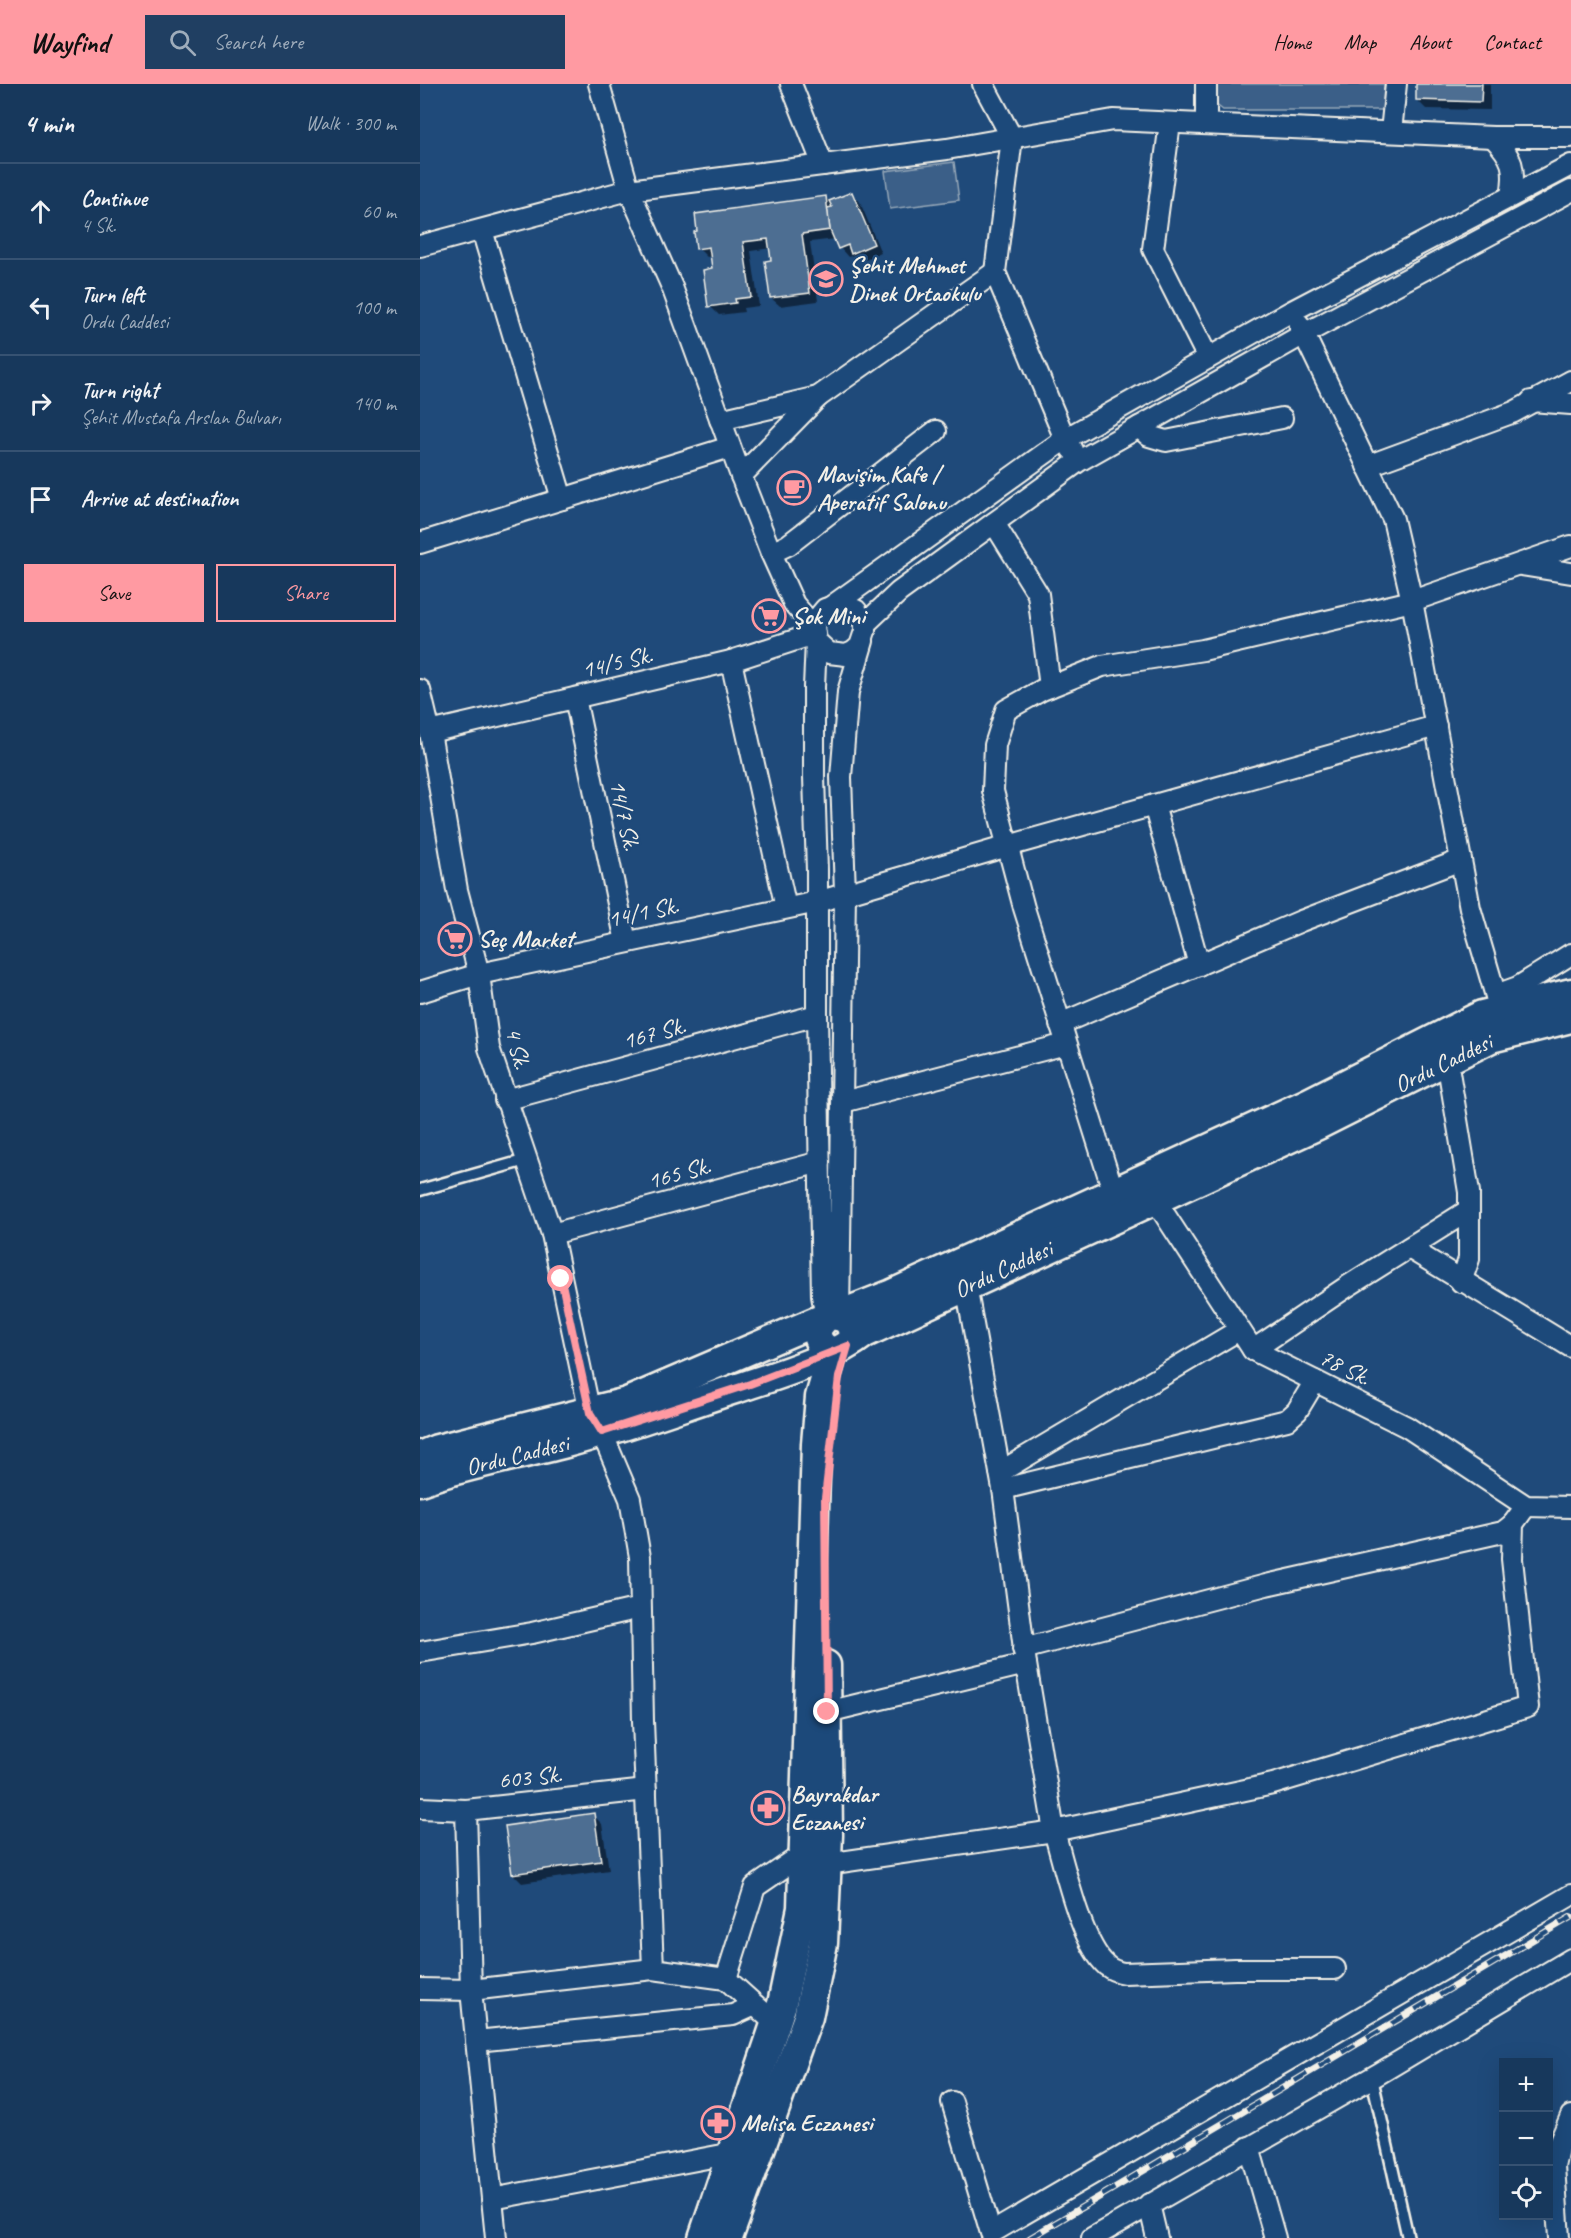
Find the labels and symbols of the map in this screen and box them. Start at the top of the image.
place label: Şehit Mehmet Dinek Ortaokulu [849,250,983,308]
school or university icon: Şehit Mehmet Dinek Ortaokulu [808,261,844,297]
place label: Mavişim Kafe / Aperatif Salonu [817,459,948,517]
cafe icon: Mavişim Kafe / Aperatif Salonu [776,470,812,506]
supermarket icon: Şok Mini [751,598,787,634]
place label: Şok Mini [792,601,868,631]
street label: 14/5 Sk. [579,639,655,685]
street label: 14/7 Sk. [603,777,647,853]
street label: 14/1 Sk. [605,890,681,934]
supermarket icon: Seç Market [437,921,473,957]
place label: Seç Market [478,924,578,954]
street label: 167 Sk. [619,1010,689,1056]
street label: 4 Sk. [498,1024,538,1072]
street label: Ordu Caddesi [1389,1025,1499,1099]
street label: 165 Sk. [644,1150,714,1196]
street label: Ordu Caddesi [949,1232,1059,1305]
route start [547,1265,573,1291]
street label: 78 Sk. [1315,1342,1376,1392]
street label: Ordu Caddesi [462,1427,574,1482]
route end [813,1698,839,1724]
street label: 603 Sk. [497,1759,563,1795]
place label: Bayrakdar Eczanesi [791,1779,880,1837]
pharmacy icon: Bayrakdar Eczanesi [750,1790,786,1826]
pharmacy icon: Melisa Eczanesi [700,2105,736,2141]
place label: Melisa Eczanesi [741,2108,876,2138]

